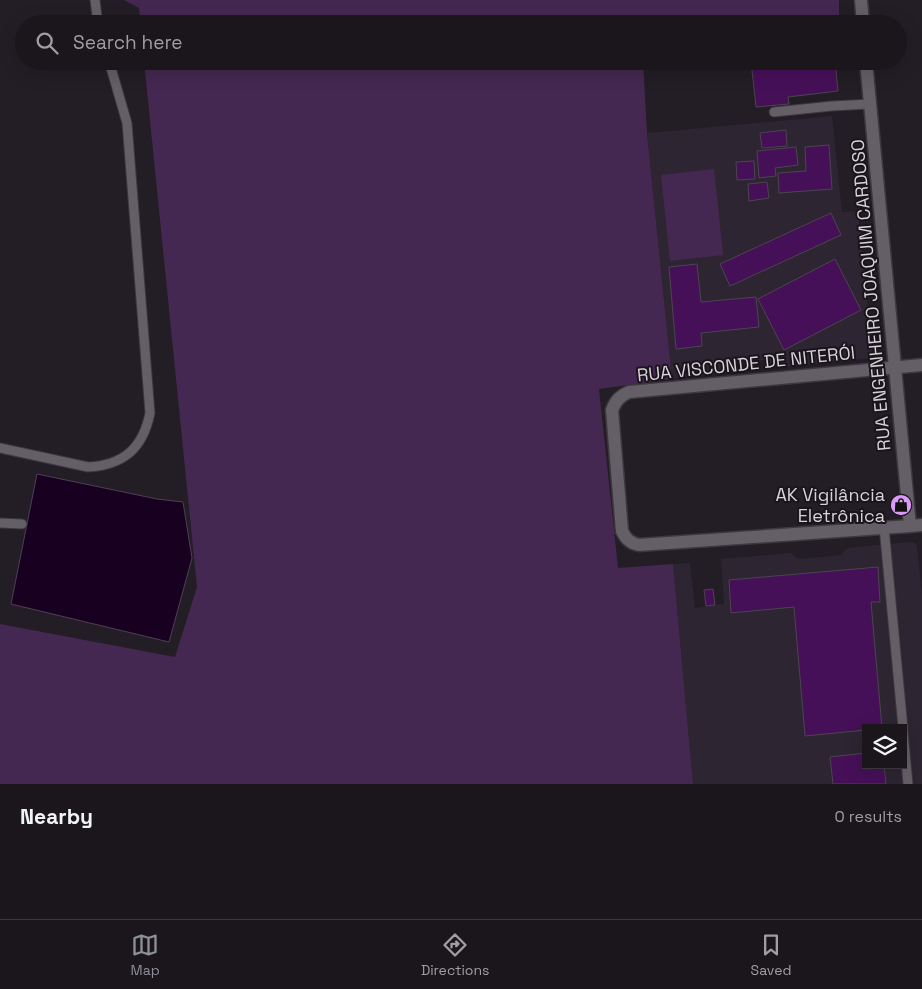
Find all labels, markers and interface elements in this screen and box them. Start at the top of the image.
search box [15,15,907,70]
icon: search [33,29,61,57]
text: Search here [73,30,183,55]
street label: RUA ENGENHEIRO JOAQUIM CARDOSO [845,138,896,452]
street label: RUA VISCONDE DE NITERÓI [636,341,856,386]
place label: AK Vigilância Eletrônica [775,483,885,527]
shop icon: AK Vigilância Eletrônica [889,493,913,517]
map controls [862,724,907,769]
button: layers [862,724,907,769]
text: Nearby [20,803,93,830]
text: 0 results [834,806,902,827]
tab: Map [131,931,160,979]
tab: Directions [421,931,489,979]
tab: Saved [751,931,791,979]

